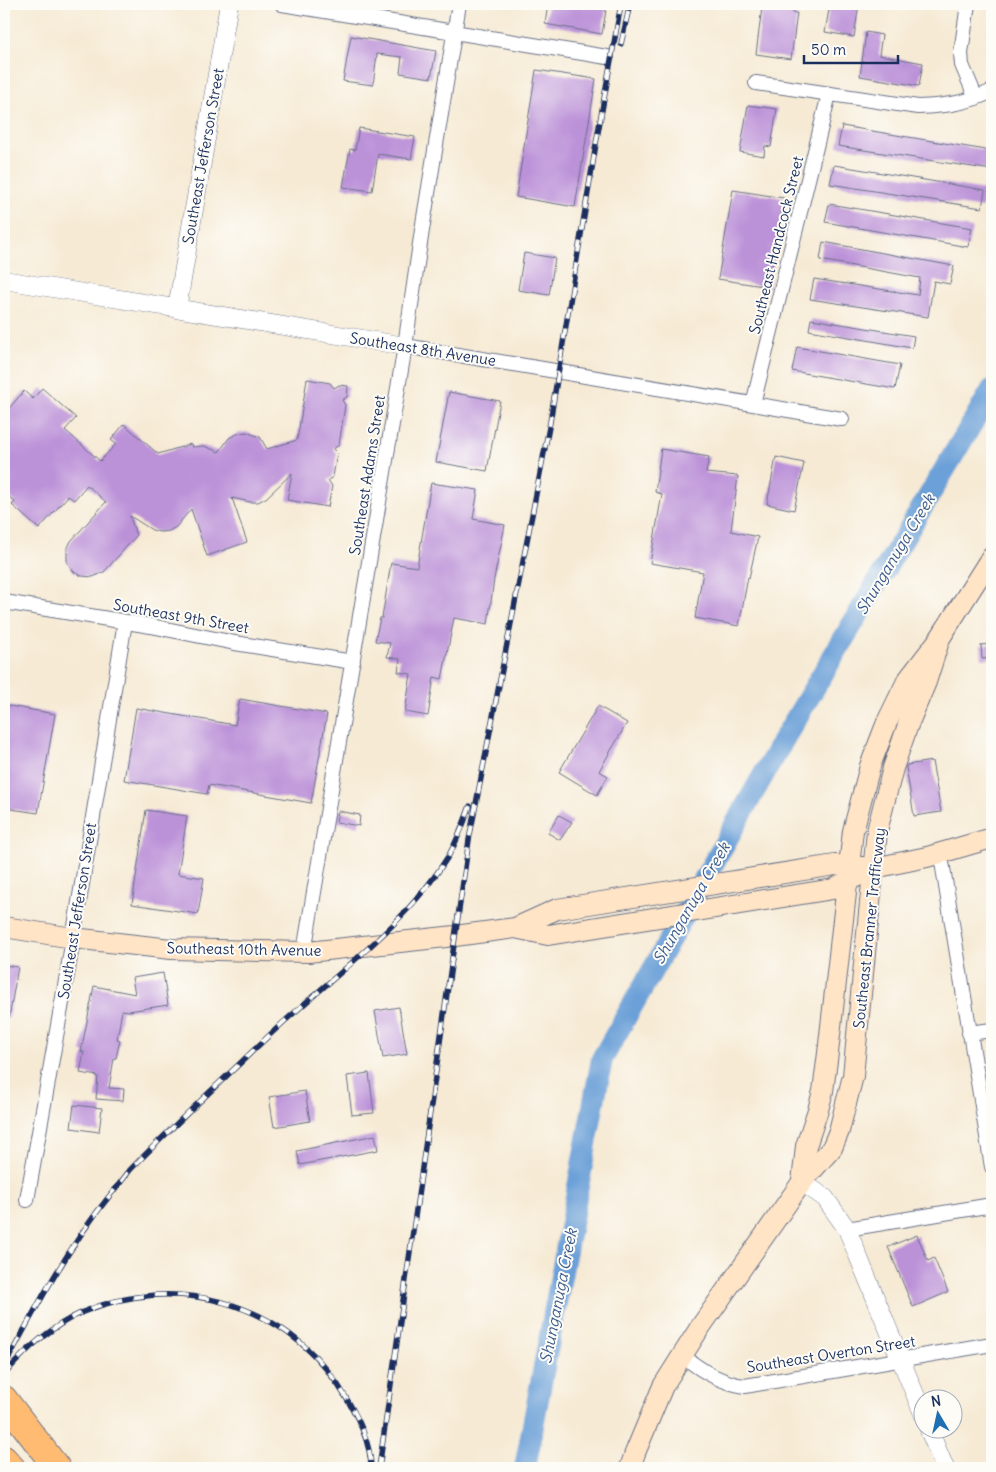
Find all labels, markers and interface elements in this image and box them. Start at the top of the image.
scale bar [804,32,897,64]
text: 50 m [811,40,846,59]
street label: Southeast Jefferson Street [178,67,228,245]
street label: Southeast Handcock Street [745,154,807,336]
street label: Southeast 8th Avenue [349,328,497,370]
street label: Southeast Adams Street [345,394,389,556]
water label: Shunganuga Creek [851,489,940,618]
street label: Southeast 9th Street [112,595,250,637]
street label: Southeast Jefferson Street [54,821,100,1001]
street label: Southeast Branner Trafficway [849,827,889,1029]
water label: Shunganuga Creek [648,837,735,967]
street label: Southeast 10th Avenue [166,938,322,960]
water label: Shunganuga Creek [535,1225,581,1365]
street label: Southeast Overton Street [745,1331,917,1377]
north arrow [914,1390,964,1440]
text: N [930,1392,942,1411]

